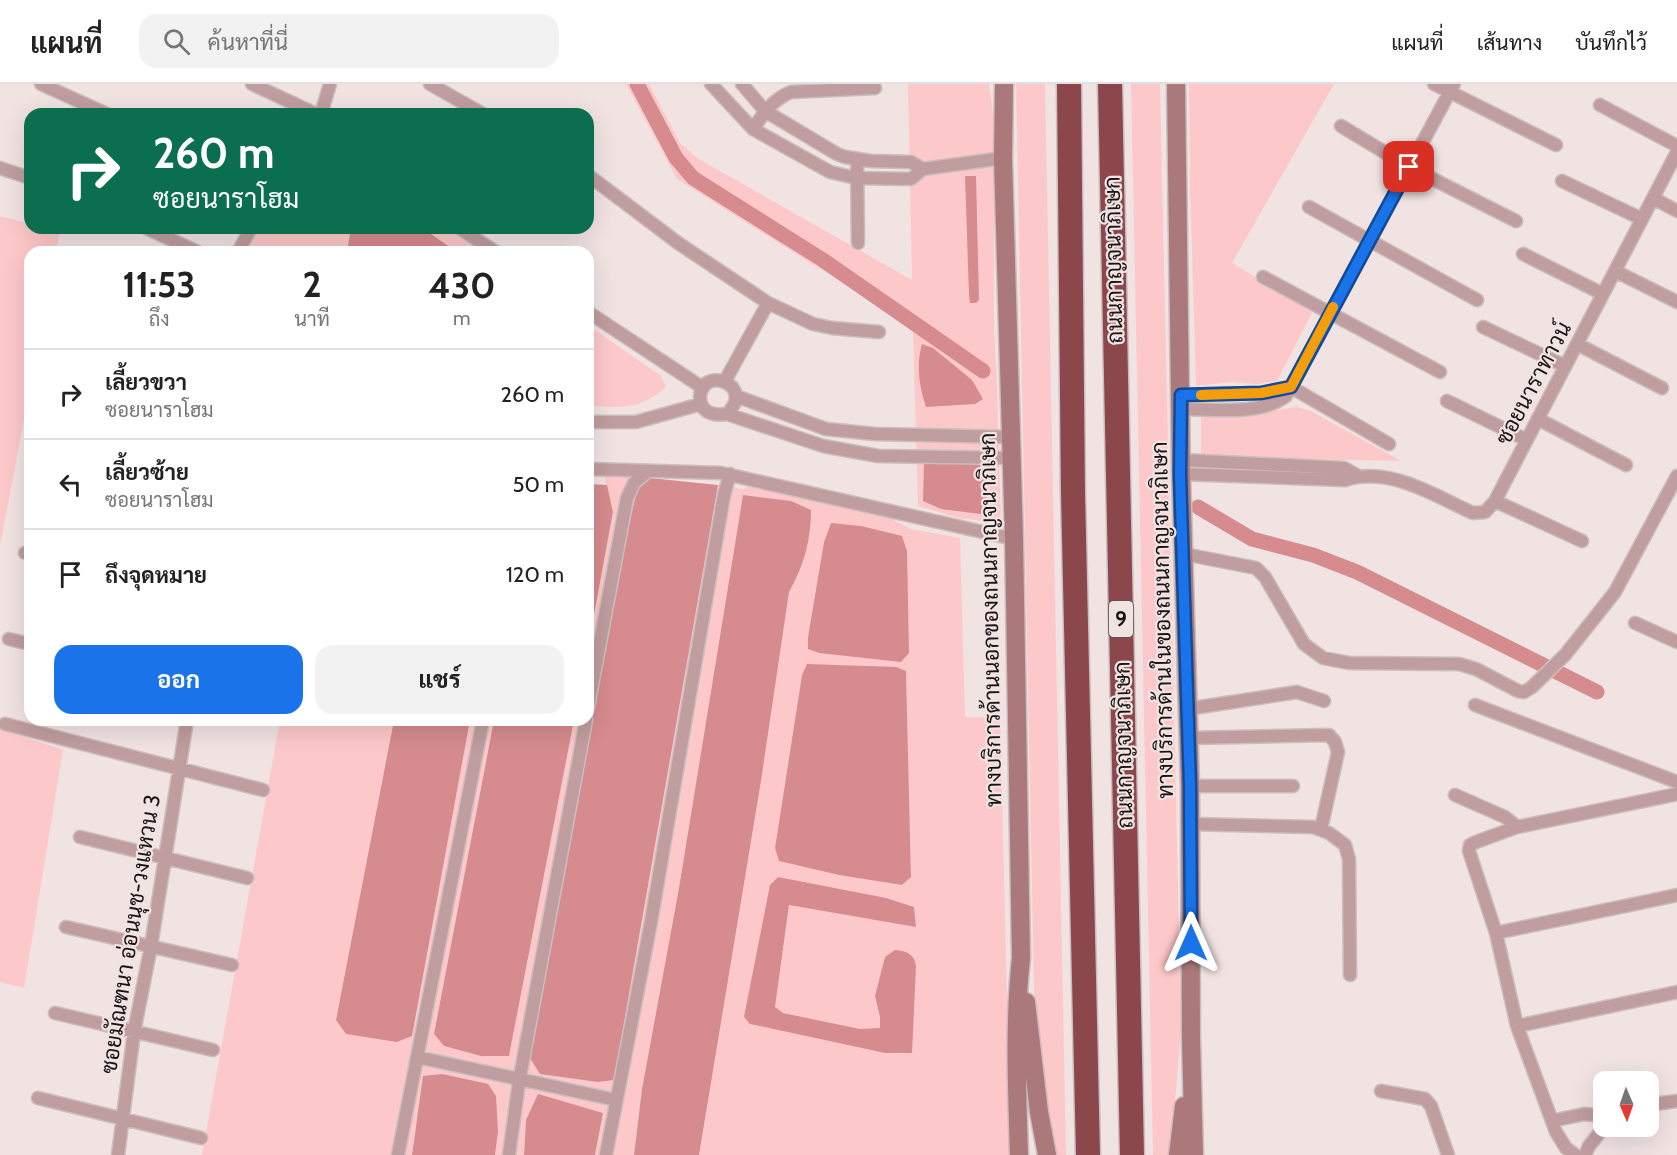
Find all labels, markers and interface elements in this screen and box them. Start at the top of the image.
search box [139,14,559,68]
icon: search [160,25,193,58]
text: แผนที่ [30,26,103,60]
text: ค้นหาที่นี่ [208,29,288,56]
text: แผนที่ [1391,30,1444,55]
text: เส้นทาง [1477,30,1542,55]
text: บันทึกไว้ [1575,30,1647,55]
text: 260 m [153,127,274,179]
icon: right [54,132,132,210]
pin [1383,141,1434,192]
icon: arrive [1392,150,1425,183]
street label: ถนนกาญจนาภิเษก [1099,176,1128,344]
text: ซอยนาราโฮม [153,182,299,215]
text: 11:53 [122,262,196,306]
text: 2 [303,262,322,306]
text: 430 [428,263,495,307]
text: m [453,306,471,330]
text: ถึง [149,307,169,331]
text: นาที [294,307,330,331]
street label: ซอยนาราทาวน์ [1489,317,1577,449]
text: เลี้ยวขวา [105,369,187,396]
icon: right [54,378,87,411]
text: 260 m [500,381,564,408]
text: ซอยนาราโฮม [105,398,213,422]
street label: ทางบริการด้านนอกของถนนกาญจนาภิเษก [973,433,1007,807]
street label: ทางบริการด้านในของถนนกาญจนาภิเษก [1145,441,1179,799]
text: เลี้ยวซ้าย [105,459,189,486]
icon: left [54,468,87,501]
text: 50 m [512,471,564,498]
text: ซอยนาราโฮม [105,488,213,512]
icon: arrive [54,558,87,591]
text: 120 m [506,561,564,588]
text: ถึงจุดหมาย [105,562,207,589]
road number: 9 [1109,601,1133,637]
button: ออก [54,645,303,714]
button: แชร์ [315,645,564,714]
street label: ถนนกาญจนาภิเษก [1109,661,1138,829]
street label: ซอยมัณฑนา อ่อนนุช-วงแหวน 3 [95,792,168,1076]
position arrow [1159,911,1223,975]
north arrow [1593,1071,1659,1137]
map controls [1593,1071,1659,1137]

